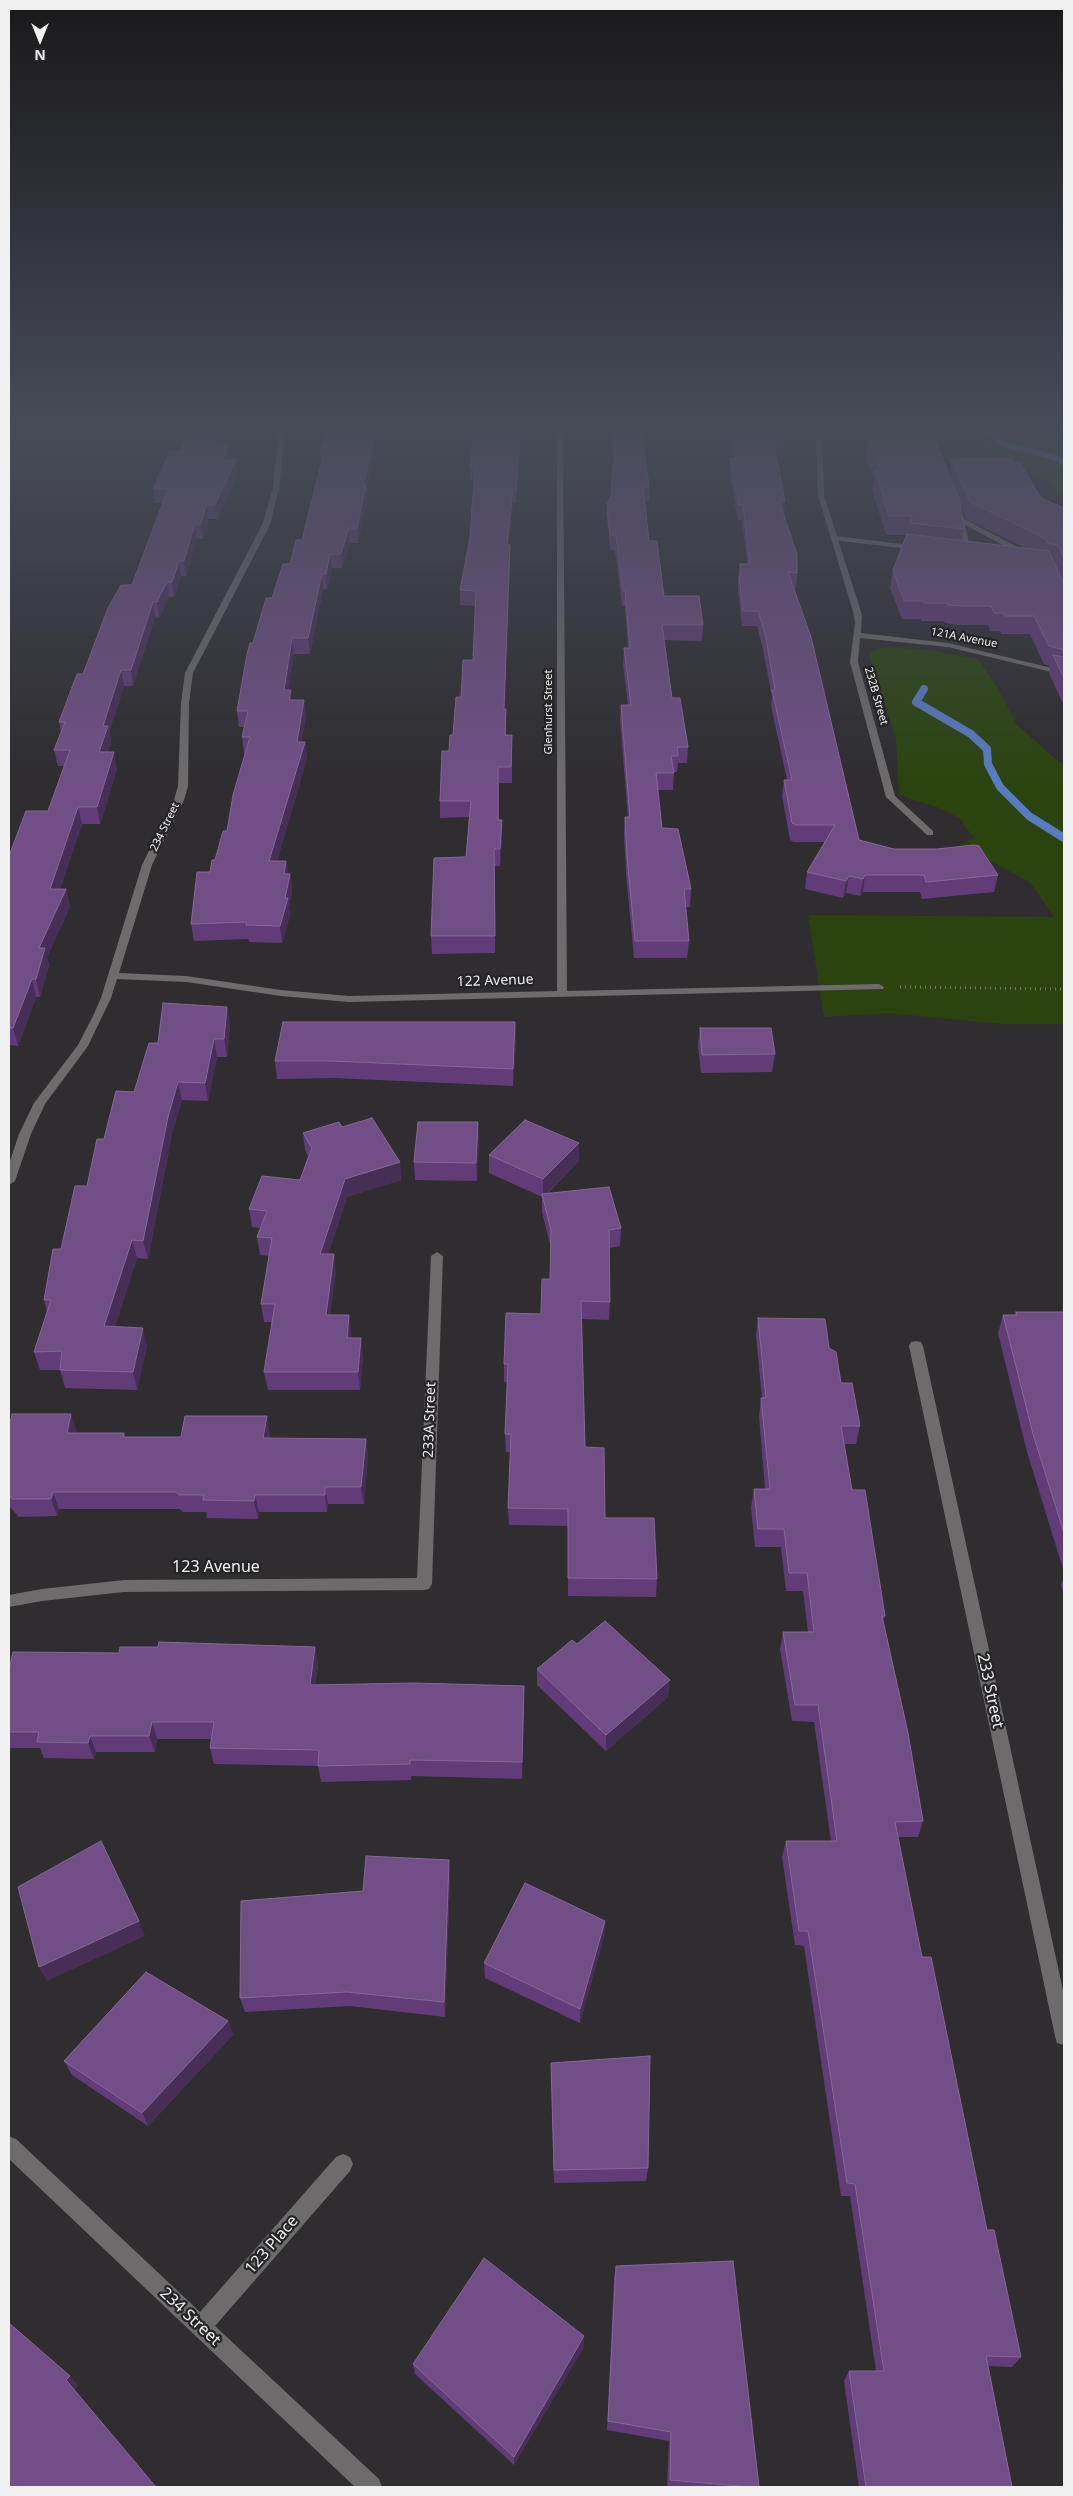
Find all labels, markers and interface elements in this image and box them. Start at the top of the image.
north arrow [15,15,65,65]
text: N [34,46,46,65]
street label: 121A Avenue [930,625,998,651]
street label: 232B Street [861,666,891,726]
street label: Glenhurst Street [542,670,556,754]
street label: 234 Street [148,801,182,853]
street label: 122 Avenue [456,971,534,991]
street label: 233A Street [420,1382,440,1458]
street label: 123 Avenue [172,1557,260,1577]
street label: 233 Street [973,1652,1007,1730]
street label: 123 Place [241,2212,303,2278]
street label: 234 Street [156,2284,224,2350]

